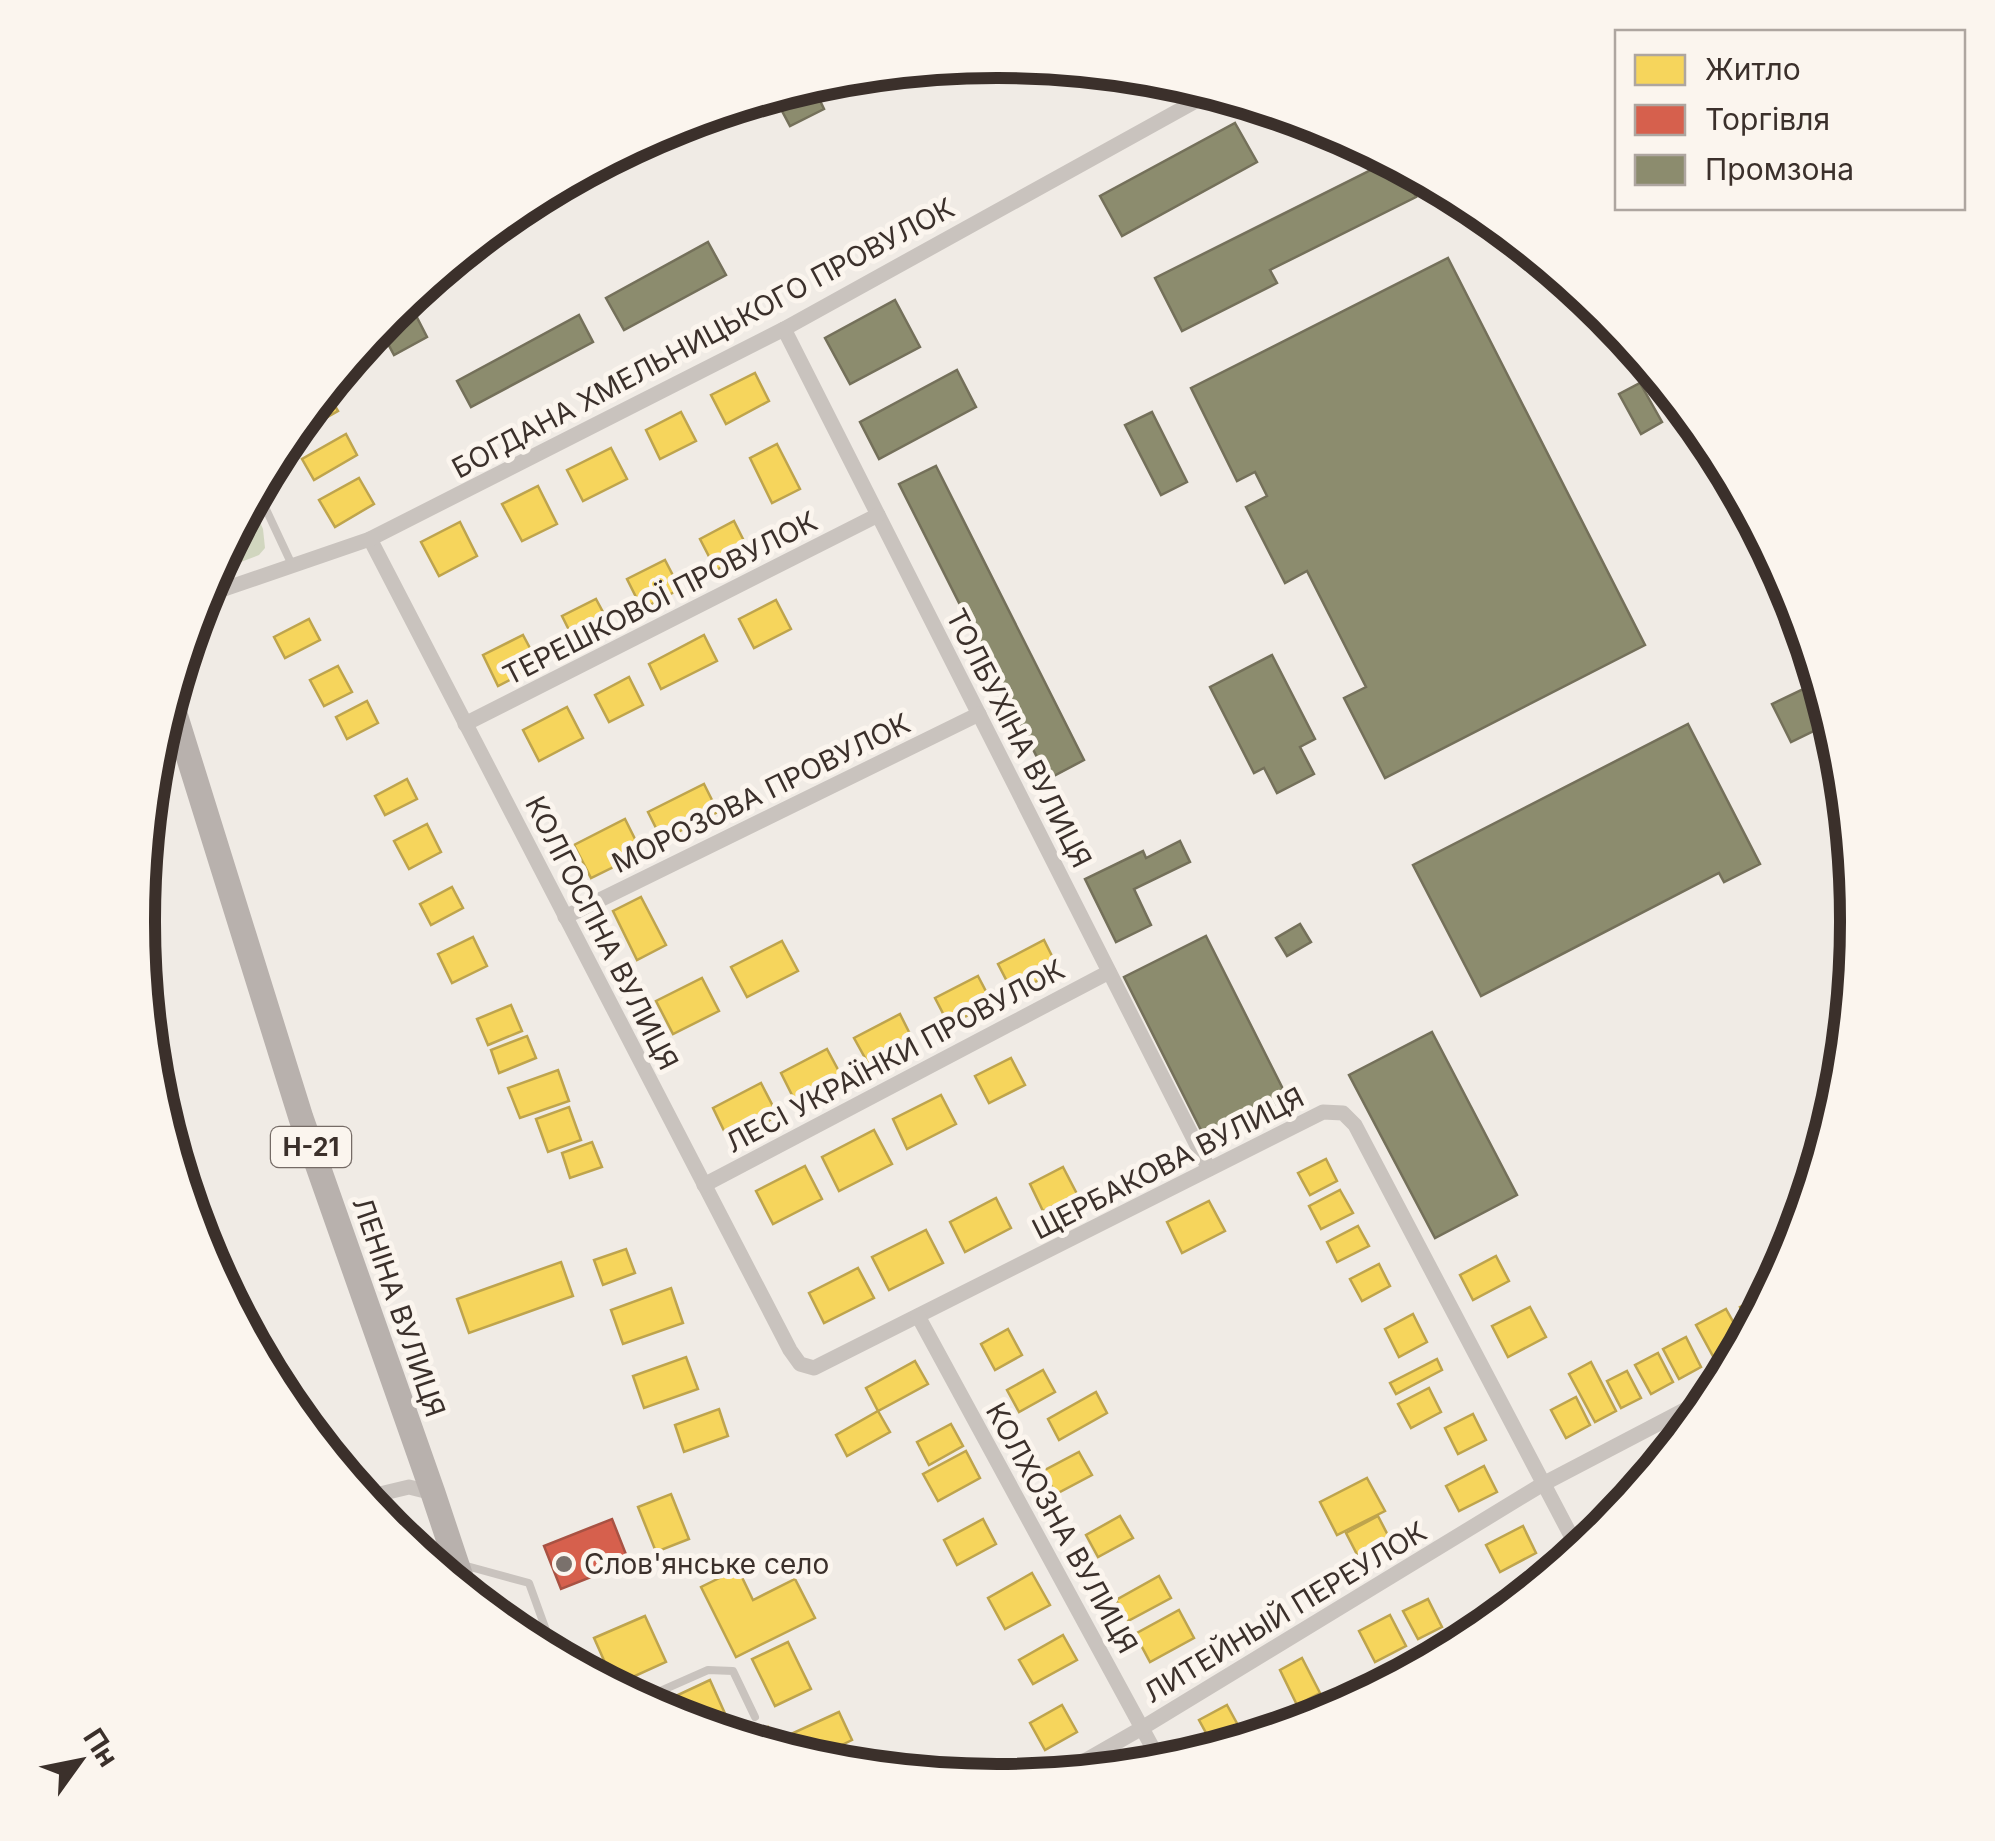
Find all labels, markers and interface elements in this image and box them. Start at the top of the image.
legend [1615,30,1965,210]
text: Житло [1705,51,1801,87]
text: Торгівля [1705,101,1830,137]
text: Промзона [1705,151,1854,187]
street label: БОГДАНА ХМЕЛЬНИЦЬКОГО ПРОВУЛОК [446,191,960,485]
street label: ТЕРЕШКОВОЇ ПРОВУЛОК [497,504,823,692]
street label: ТОЛБУХІНА ВУЛИЦЯ [939,603,1099,873]
street label: МОРОЗОВА ПРОВУЛОК [606,706,916,880]
street label: КОЛГОСПНА ВУЛИЦЯ [518,791,686,1075]
street label: ЛЕСІ УКРАЇНКИ ПРОВУЛОК [720,952,1070,1160]
street label: ЩЕРБАКОВА ВУЛИЦЯ [1026,1080,1310,1246]
road number: Н-21 [271,1127,351,1167]
street label: ЛЕНІНА ВУЛИЦЯ [345,1193,453,1421]
street label: КОЛХОЗНА ВУЛИЦЯ [979,1397,1145,1659]
street label: ЛИТЕЙНЫЙ ПЕРЕУЛОК [1137,1513,1433,1710]
place label: Слов'янське село [584,1547,829,1581]
marker: Слов'янське село [553,1553,575,1575]
north arrow [30,1711,130,1811]
text: Пн [76,1722,126,1773]

